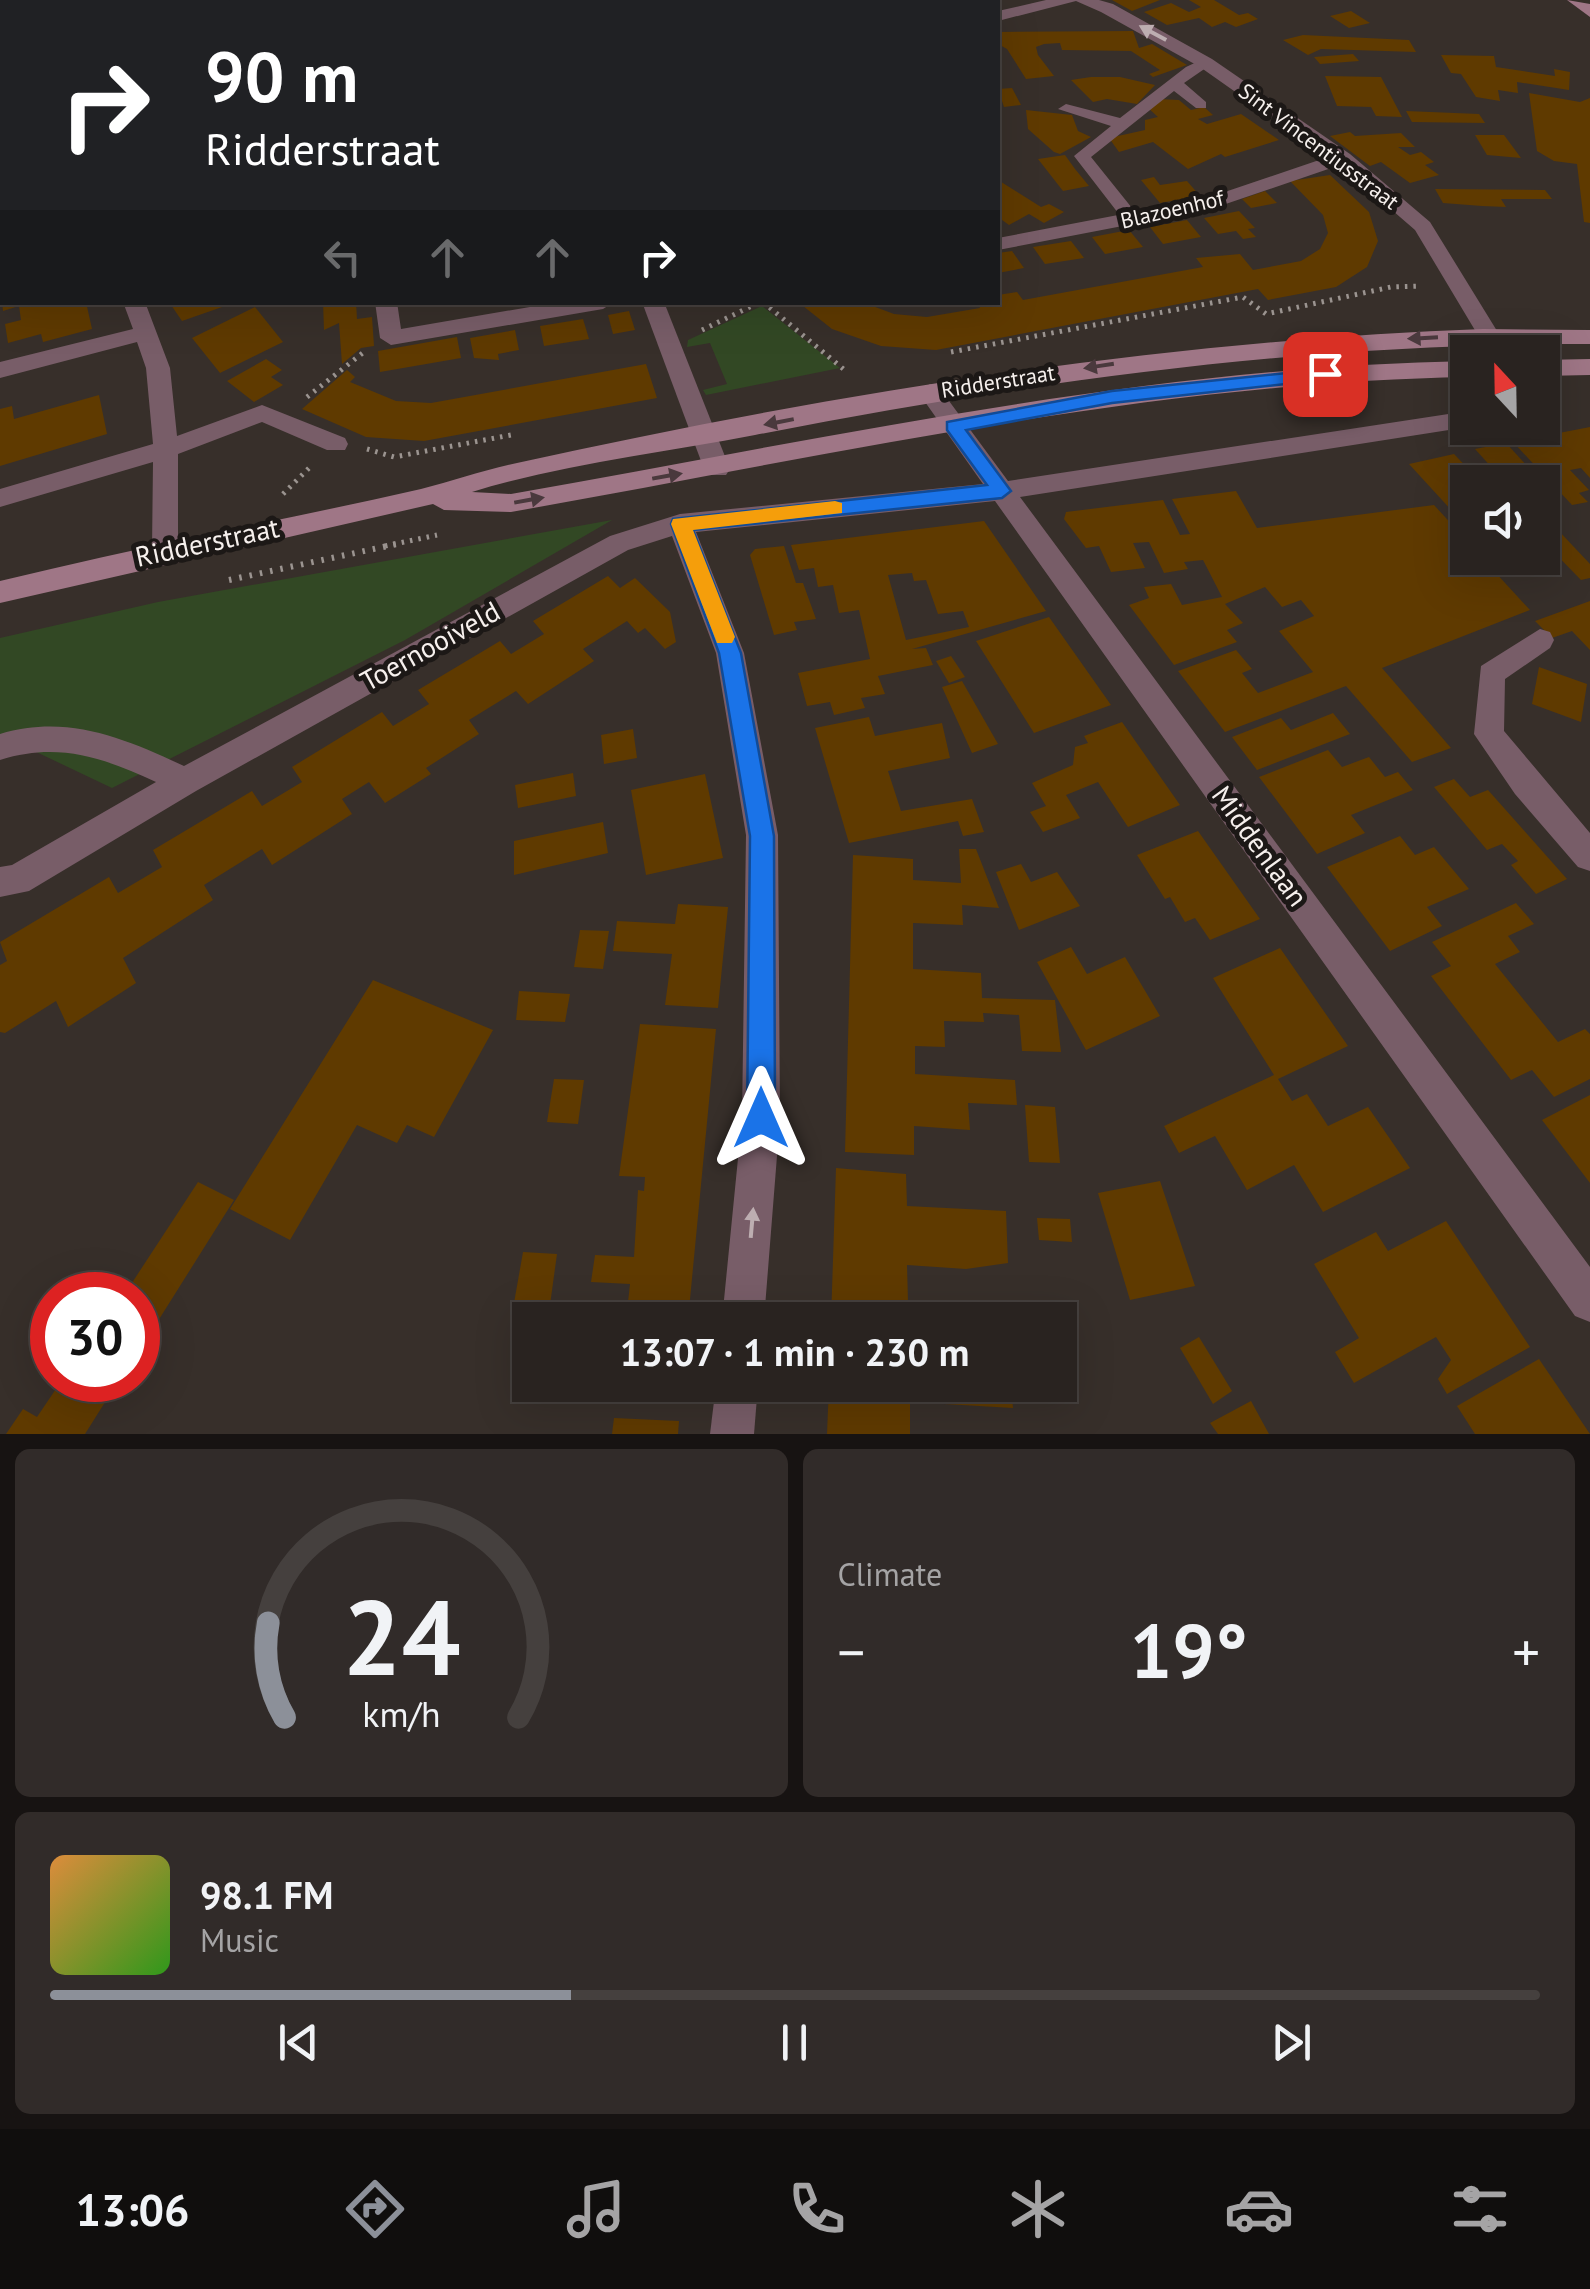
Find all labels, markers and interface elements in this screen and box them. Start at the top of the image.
one-way arrow [1139,25,1168,42]
text: 90 m [205,31,358,121]
icon: right [40,40,170,170]
street label: Sint Vincentiusstraat [1233,77,1405,216]
text: Ridderstraat [205,119,440,177]
street label: Blazoenhof [1118,183,1227,234]
icon: left [315,230,370,285]
icon: ahead [420,230,475,285]
icon: ahead [525,230,580,285]
icon: right [630,230,685,285]
one-way arrow [1406,330,1438,346]
pin [1283,332,1368,417]
north arrow [1450,335,1560,445]
map controls [1450,335,1560,575]
icon: arrive [1298,347,1353,402]
street label: Ridderstraat [939,358,1057,404]
one-way arrow [1083,358,1114,374]
one-way arrow [763,414,794,430]
button: sound [1450,465,1560,575]
one-way arrow [652,468,683,483]
one-way arrow [513,492,545,507]
street label: Ridderstraat [132,508,283,575]
street label: Toernooiveld [353,592,506,699]
street label: Middenlaan [1204,778,1317,913]
position arrow [709,1066,813,1170]
one-way arrow [744,1206,760,1238]
speed limit sign: 30 [30,1272,160,1402]
text: 13:07 · 1 min · 230 m [620,1327,969,1376]
text: Climate [838,1553,942,1595]
text: 24 [342,1569,460,1704]
text: 19° [1130,1602,1248,1699]
text: − [838,1616,865,1687]
text: + [1512,1616,1540,1687]
text: km/h [362,1691,440,1737]
text: 98.1 FM [200,1870,333,1919]
text: Music [200,1919,279,1961]
icon: previous [271,2015,326,2070]
icon: pause [767,2015,822,2070]
icon: next [1264,2015,1319,2070]
icon: directions [340,2174,410,2244]
icon: music [561,2174,631,2244]
icon: phone [782,2174,852,2244]
icon: climate [1003,2174,1073,2244]
icon: car [1224,2174,1294,2244]
icon: filters [1445,2174,1515,2244]
text: 13:06 [75,2180,190,2238]

